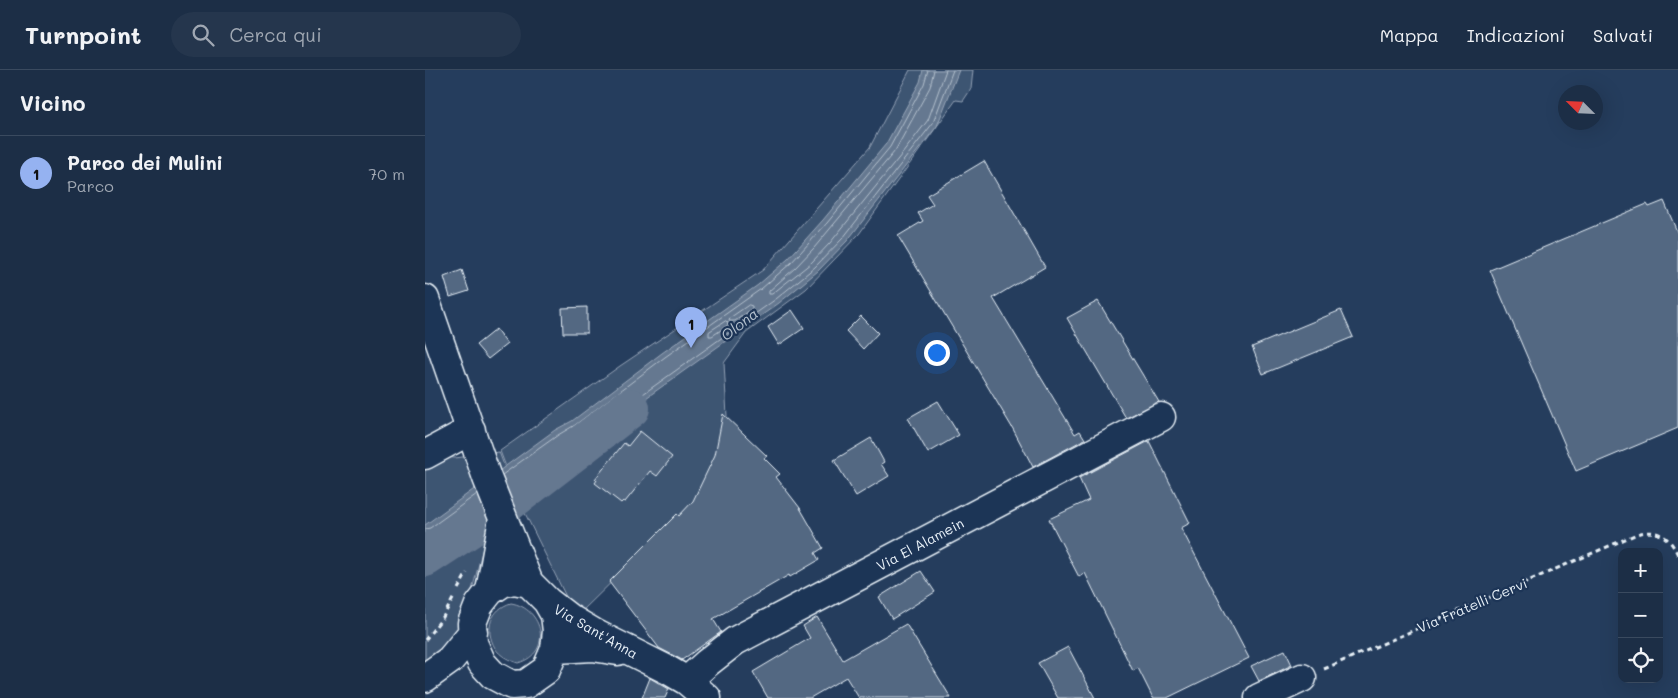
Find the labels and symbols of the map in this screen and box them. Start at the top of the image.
north arrow [1558,85,1603,130]
water label: Olona [716,303,762,345]
pin: 1 [675,307,707,348]
your location [924,340,950,366]
street label: Via El Alamein [873,513,967,575]
street label: Via Fratelli Cervi [1414,573,1530,637]
street label: Via Sant'Anna [551,599,641,663]

